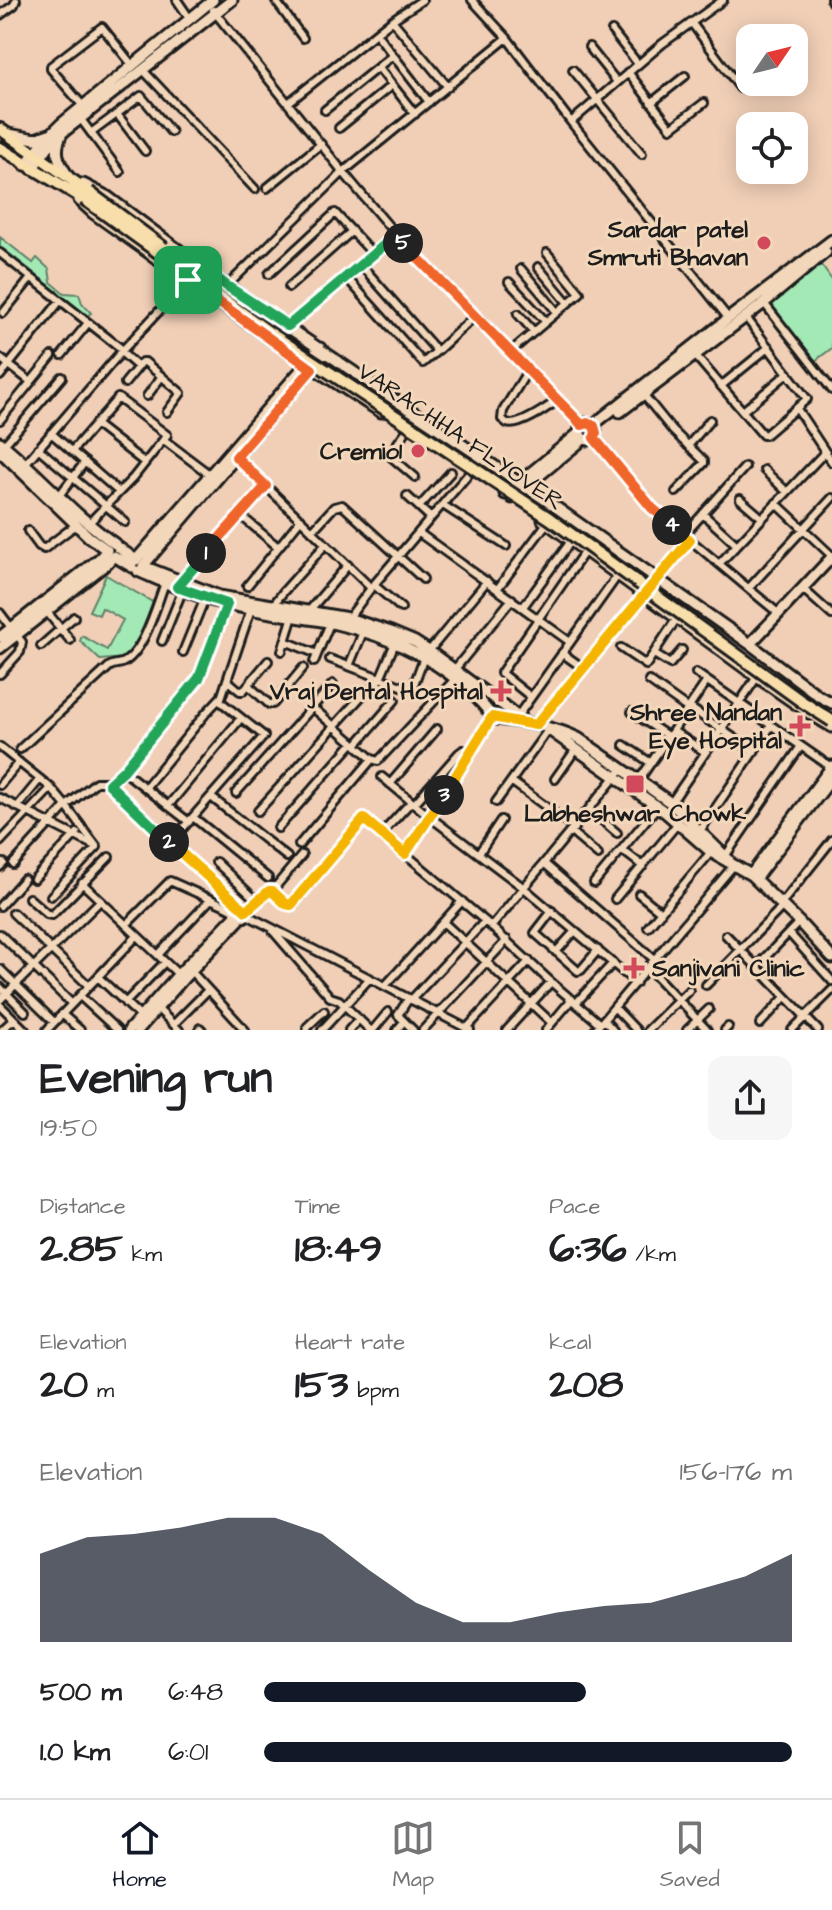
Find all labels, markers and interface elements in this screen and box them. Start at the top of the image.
north arrow [736,24,808,96]
map controls [736,24,808,184]
button: locate [736,112,808,184]
place label: Sardar patel Smruti Bhavan [587,213,748,275]
pin: 5 [383,223,423,263]
text: 5 [395,227,411,258]
marker: Sardar patel Smruti Bhavan [755,234,773,252]
pin [154,246,222,314]
icon: arrive [166,258,210,302]
street label: VARACHHA FLYOVER [350,355,570,519]
place label: Cremio1 [320,435,403,469]
marker: Cremio1 [409,442,427,460]
pin: 4 [652,505,692,545]
text: 4 [665,509,679,540]
pin: 1 [186,533,226,573]
text: 1 [205,537,207,568]
place label: Vraj Dental Hospital [269,675,483,709]
marker: Vraj Dental Hospital [490,680,512,702]
place label: Shree Nandan Eye Hospital [629,696,782,760]
marker: Shree Nandan Eye Hospital [789,715,811,737]
marker: Labheshwar Chowk [624,773,646,795]
pin: 3 [424,775,464,815]
text: 3 [438,779,450,810]
place label: Labheshwar Chowk [524,797,746,831]
pin: 2 [149,822,189,862]
text: 2 [163,826,175,857]
place label: Sanjivani Clinic [651,952,805,986]
marker: Sanjivani Clinic [623,957,645,979]
text: Evening run [40,1049,272,1110]
button: share [708,1056,792,1140]
text: 19:50 [40,1110,97,1146]
text: Distance [40,1191,126,1222]
text: Time [295,1191,341,1222]
text: Pace [549,1191,600,1222]
text: 2.85 [40,1222,123,1277]
text: 18:49 [295,1222,382,1277]
text: 6:36 [549,1222,627,1277]
text: km [123,1239,162,1270]
text: /km [627,1239,676,1270]
text: Elevation [40,1327,127,1358]
text: Heart rate [295,1327,405,1358]
text: kcal [549,1327,591,1358]
text: 20 [40,1358,88,1413]
text: 153 [295,1358,348,1413]
text: 208 [549,1358,623,1413]
text: m [88,1375,114,1406]
text: bpm [348,1375,399,1406]
text: Elevation [40,1454,142,1490]
text: 156–176 m [680,1454,792,1490]
text: 500 m [40,1674,122,1710]
text: 6:48 [168,1674,223,1710]
text: 1.0 km [40,1734,110,1770]
text: 6:01 [168,1734,208,1770]
tab: Home [112,1816,167,1895]
tab: Map [391,1816,435,1895]
tab: Saved [660,1816,720,1895]

